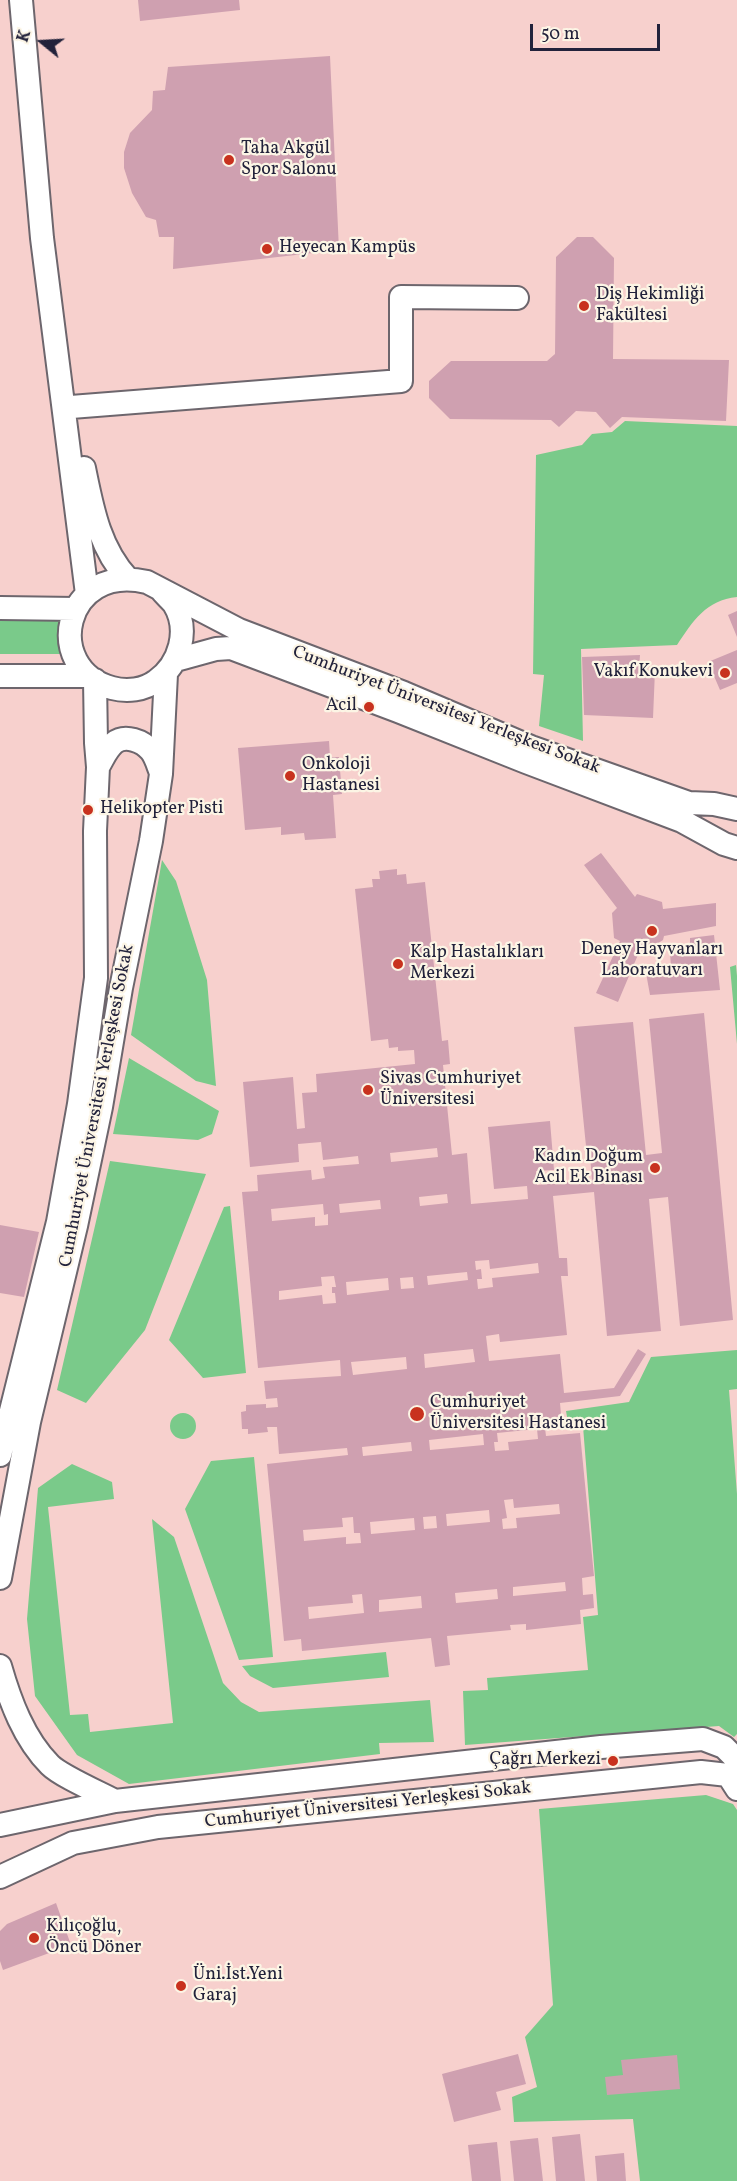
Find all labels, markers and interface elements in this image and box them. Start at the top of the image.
north arrow [12,12,72,72]
scale bar [533,12,664,50]
text: 50 m [541,22,580,47]
text: K [13,28,37,45]
place label: Taha Akgül Spor Salonu [241,139,337,182]
marker: Taha Akgül Spor Salonu [222,153,236,167]
place label: Heyecan Kampüs [279,238,416,260]
marker: Heyecan Kampüs [260,242,274,256]
place label: Diş Hekimliği Fakültesi [596,285,705,328]
marker: Diş Hekimliği Fakültesi [577,299,591,313]
street label: Cumhuriyet Üniversitesi Yerleşkesi Sokak [289,642,603,780]
place label: Vakıf Konukevi [594,662,713,684]
marker: Vakıf Konukevi [718,666,732,680]
place label: Acil [326,696,357,718]
marker: Acil [362,700,376,714]
place label: Onkoloji Hastanesi [302,755,380,798]
marker: Onkoloji Hastanesi [283,769,297,783]
place label: Helikopter Pisti [100,799,223,821]
marker: Helikopter Pisti [81,803,95,817]
marker: Deney Hayvanları Laboratuvarı [645,924,659,938]
place label: Deney Hayvanları Laboratuvarı [581,940,723,982]
street label: Cumhuriyet Üniversitesi Yerleşkesi Sokak [56,943,140,1269]
place label: Kalp Hastalıkları Merkezi [410,943,544,986]
marker: Kalp Hastalıkları Merkezi [391,957,405,971]
place label: Sivas Cumhuriyet Üniversitesi [380,1069,521,1112]
marker: Sivas Cumhuriyet Üniversitesi [361,1083,375,1097]
place label: Kadın Doğum Acil Ek Binası [534,1147,643,1190]
marker: Kadın Doğum Acil Ek Binası [648,1161,662,1175]
place label: Cumhuriyet Üniversitesi Hastanesi [430,1393,606,1436]
marker: Cumhuriyet Üniversitesi Hastanesi [408,1405,426,1423]
place label: Çağrı Merkezi [490,1750,601,1772]
marker: Çağrı Merkezi [606,1754,620,1768]
street label: Cumhuriyet Üniversitesi Yerleşkesi Sokak [204,1778,532,1834]
place label: Kılıçoğlu, Öncü Döner [46,1917,141,1960]
marker: Kılıçoğlu, Öncü Döner [27,1931,41,1945]
place label: Üni.İst.Yeni Garaj [193,1965,283,2008]
marker: Üni.İst.Yeni Garaj [174,1979,188,1993]

